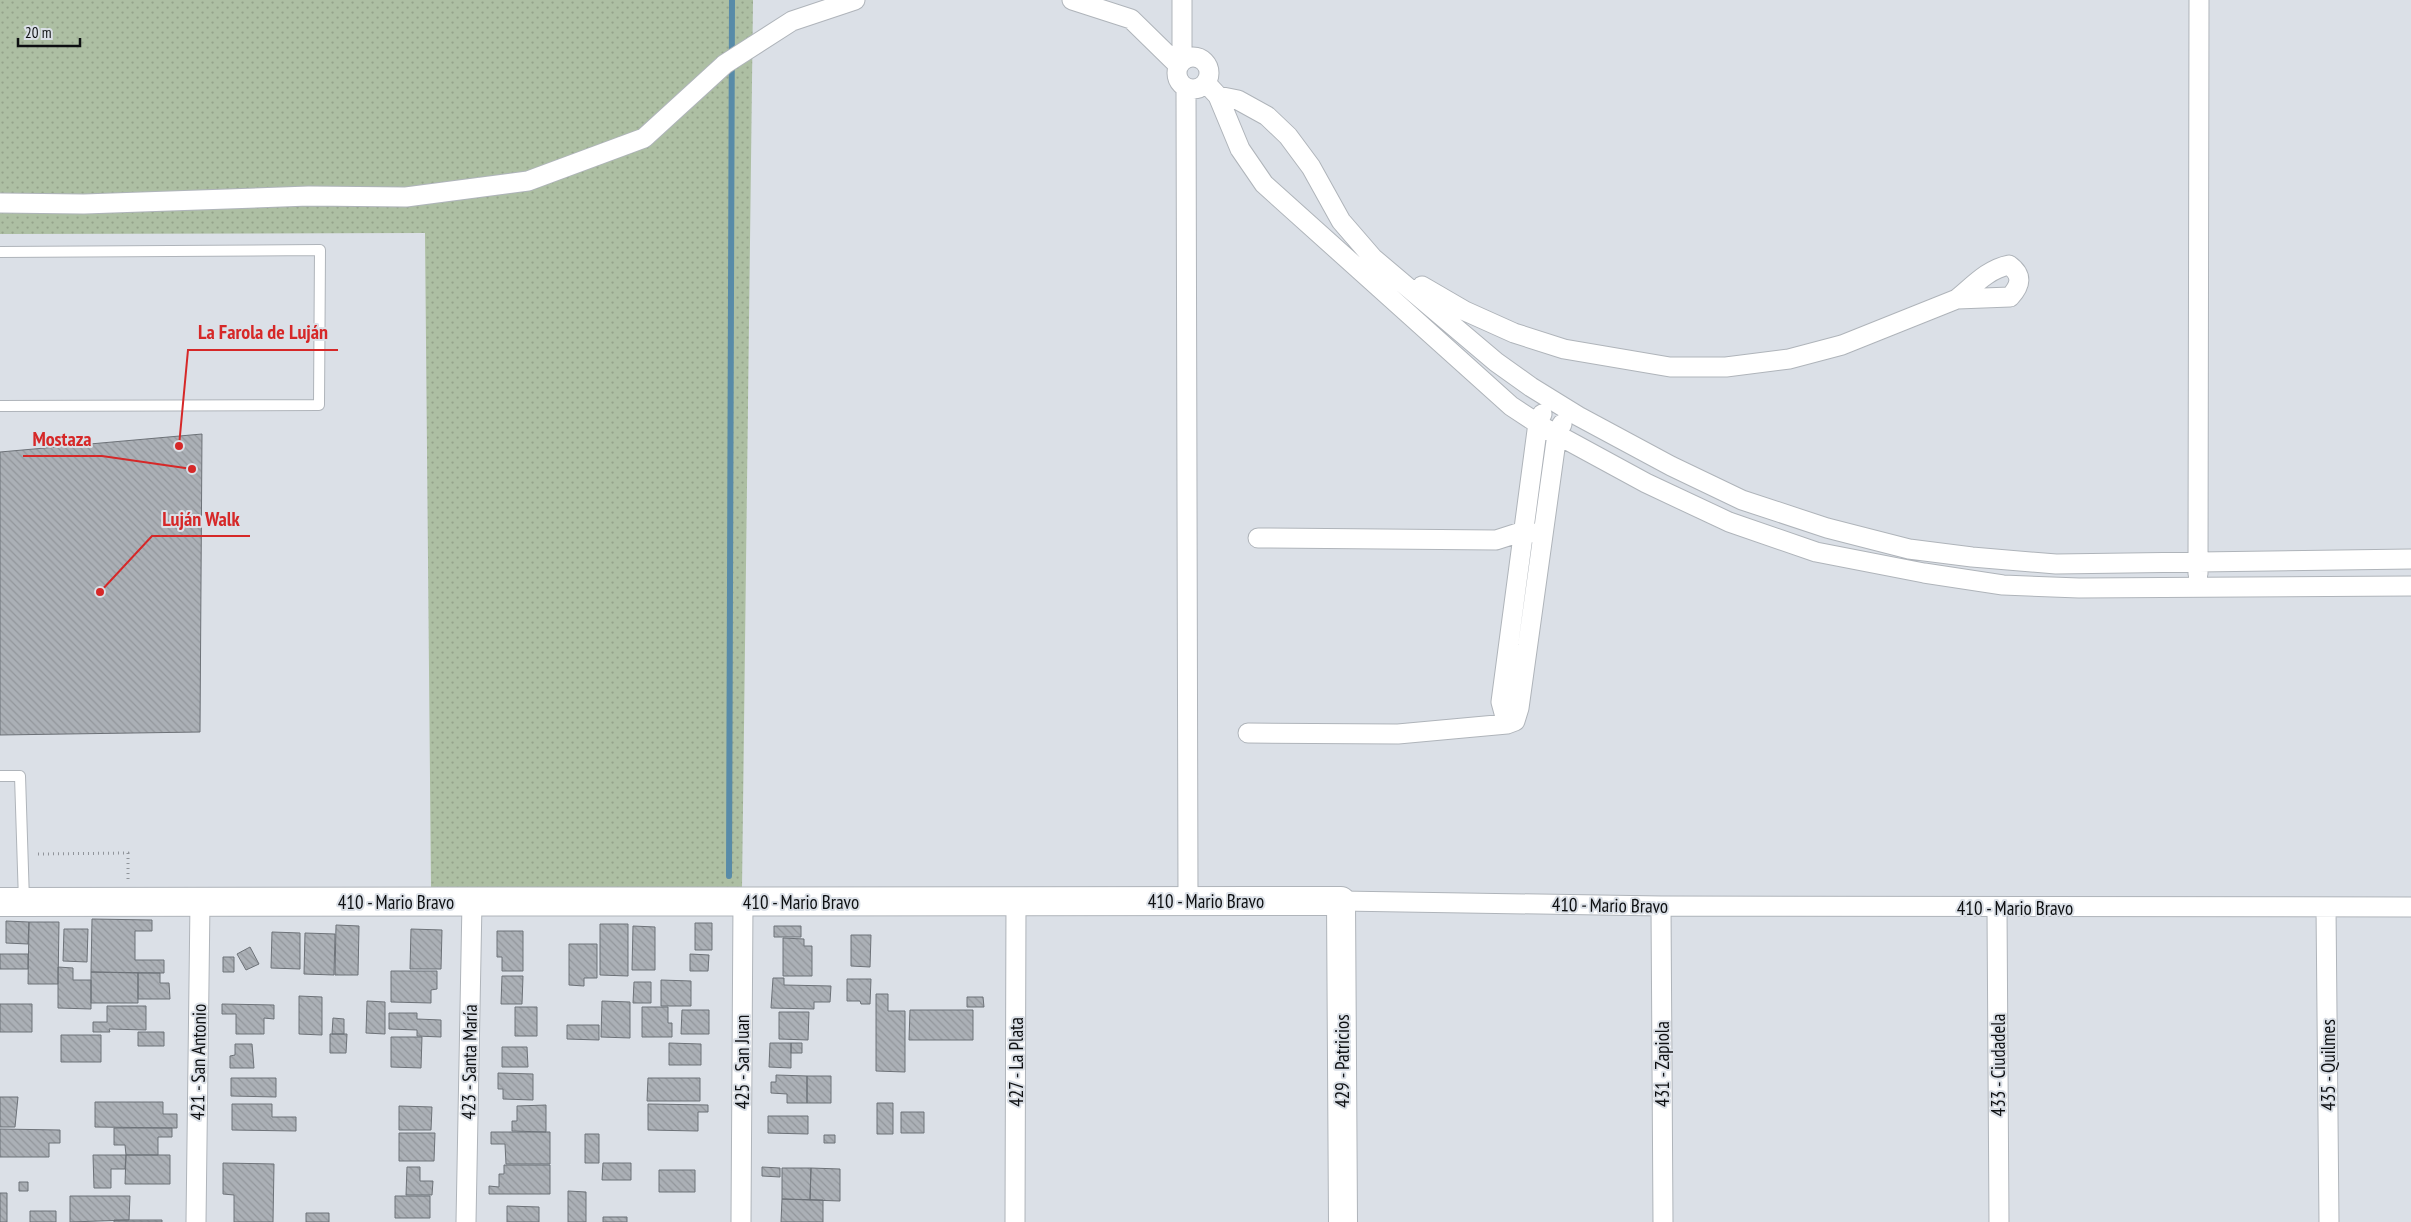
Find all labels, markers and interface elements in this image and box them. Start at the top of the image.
scale bar [18,15,80,47]
text: 20 m [25,23,51,42]
callout: La Farola de Luján [188,315,338,350]
text: La Farola de Luján [198,319,328,345]
callout: Mostaza [23,421,102,456]
text: Mostaza [32,426,92,452]
callout: Luján Walk [152,501,250,536]
text: Luján Walk [162,506,241,532]
street label: 410 - Mario Bravo [1148,889,1264,913]
street label: 410 - Mario Bravo [338,890,454,914]
street label: 410 - Mario Bravo [743,890,859,914]
street label: 410 - Mario Bravo [1552,892,1668,918]
street label: 410 - Mario Bravo [1957,896,2073,920]
street label: 421 - San Antonio [185,1003,211,1121]
street label: 423 - Santa María [456,1004,482,1120]
street label: 429 - Patricios [1330,1014,1354,1108]
street label: 433 - Ciudadela [1986,1014,2010,1116]
street label: 425 - San Juan [730,1015,754,1109]
street label: 427 - La Plata [1004,1017,1028,1107]
street label: 435 - Quilmes [2316,1019,2340,1111]
street label: 431 - Zapiola [1650,1021,1674,1107]

